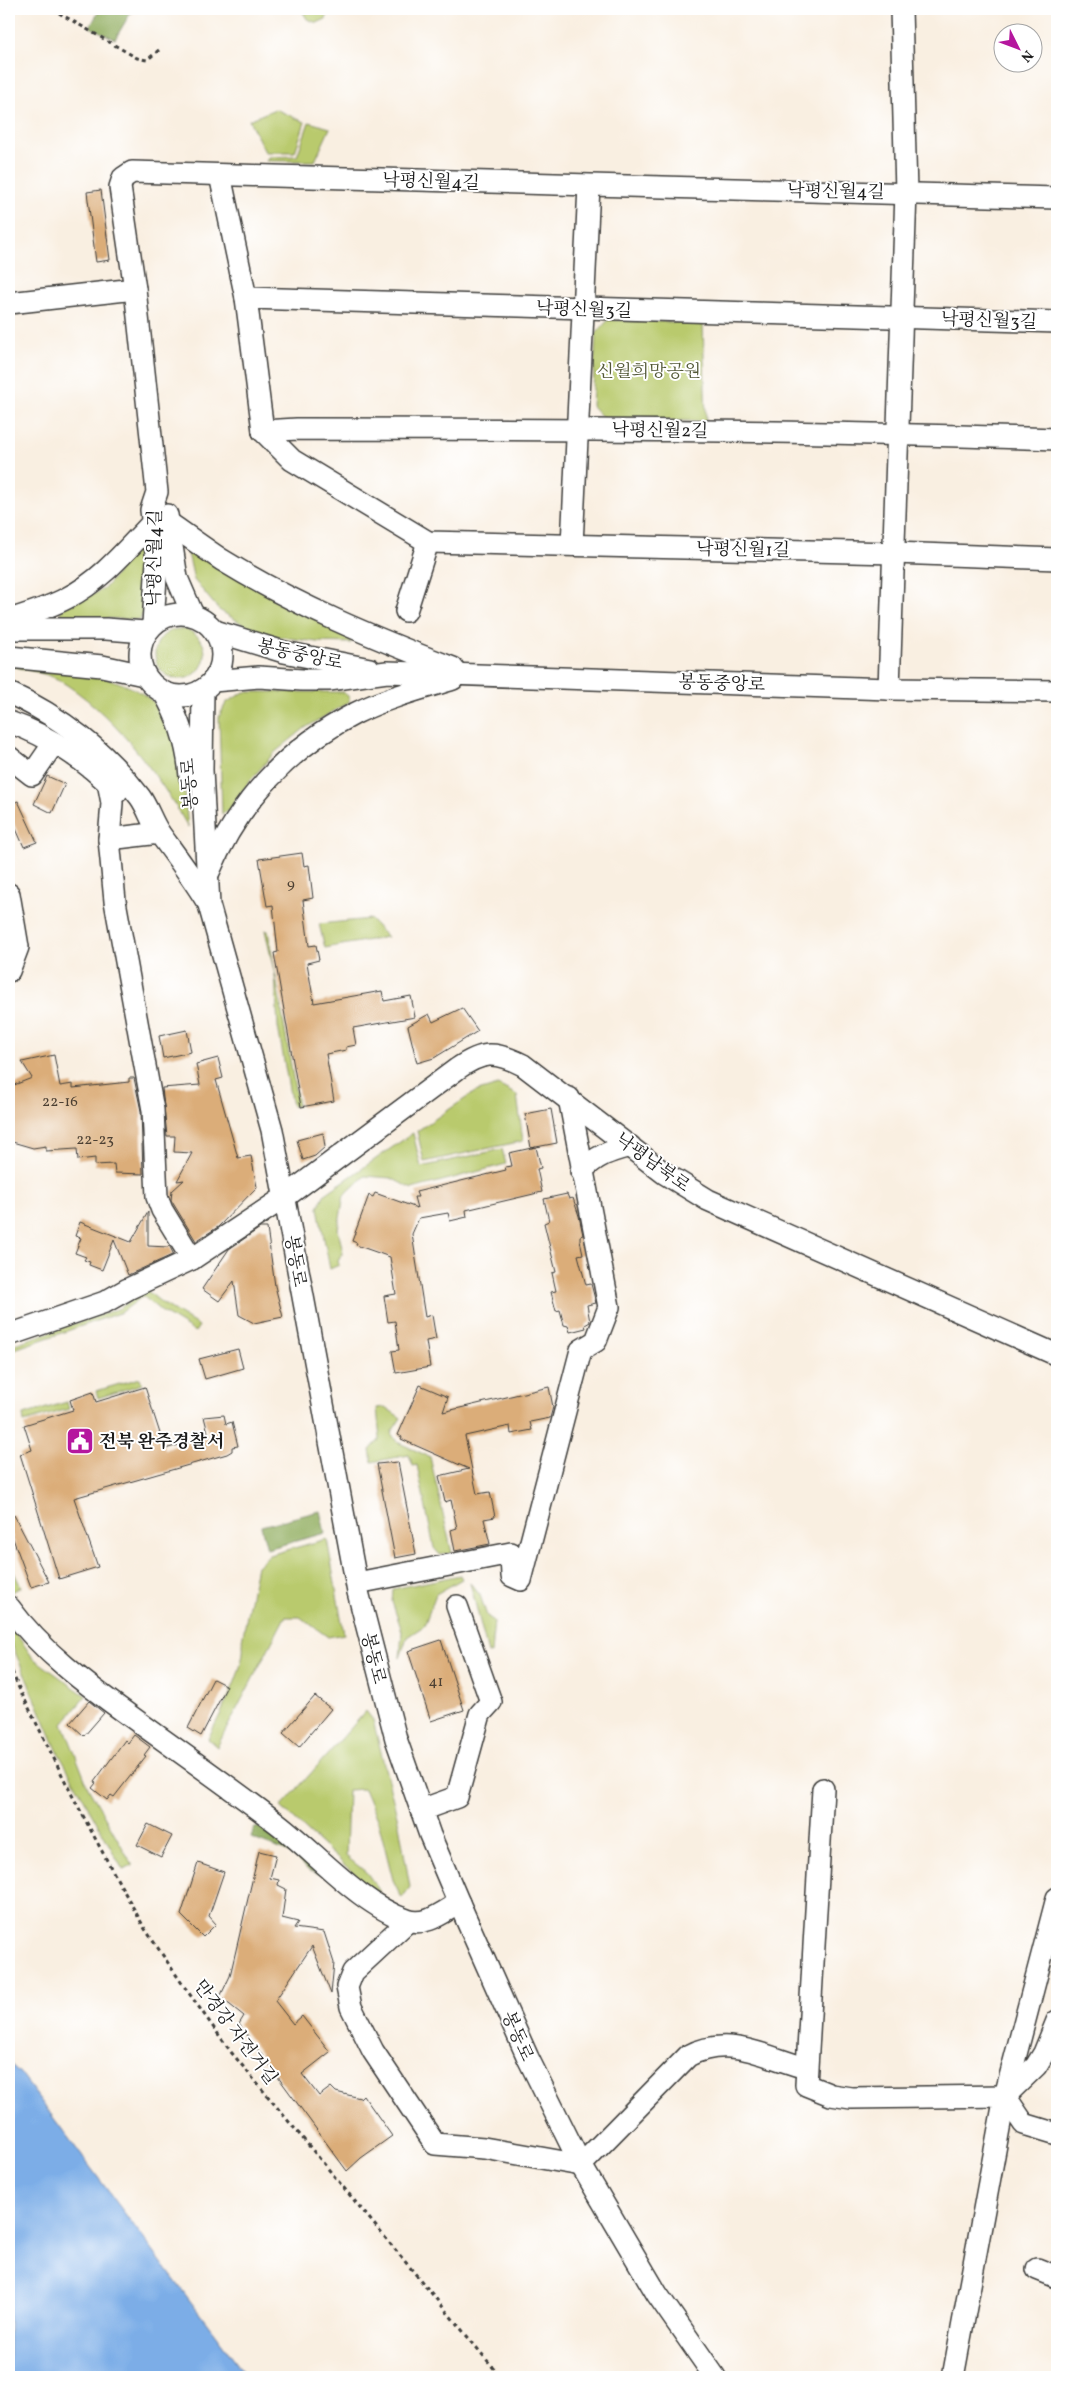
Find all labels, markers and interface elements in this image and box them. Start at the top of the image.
north arrow [994,22,1044,72]
text: N [1016,46,1037,66]
street label: 낙평신월4길 [382,168,480,197]
street label: 낙평신월4길 [787,179,885,206]
street label: 낙평신월3길 [535,296,632,325]
street label: 낙평신월3길 [940,307,1037,336]
park label: 신월희망공원 [597,360,701,385]
street label: 낙평신월2길 [611,418,708,445]
street label: 낙평신월4길 [142,509,169,607]
street label: 낙평신월1길 [696,537,790,564]
street label: 봉동중앙로 [255,634,345,677]
street label: 봉동중앙로 [678,670,766,699]
street label: 봉동로 [176,757,205,811]
house number: 9 [287,874,295,895]
house number: 22-16 [42,1092,78,1113]
street label: 낙평남북로 [610,1128,695,1199]
house number: 22-23 [76,1130,114,1151]
street label: 봉동로 [278,1233,311,1289]
public building icon: 전북 완주경찰서 [65,1426,95,1456]
place label: 전북 완주경찰서 [99,1430,224,1455]
street label: 봉동로 [354,1630,391,1687]
house number: 41 [429,1672,443,1693]
street label: 만경강 자전거길 [187,1975,282,2090]
street label: 봉동로 [495,2008,539,2066]

